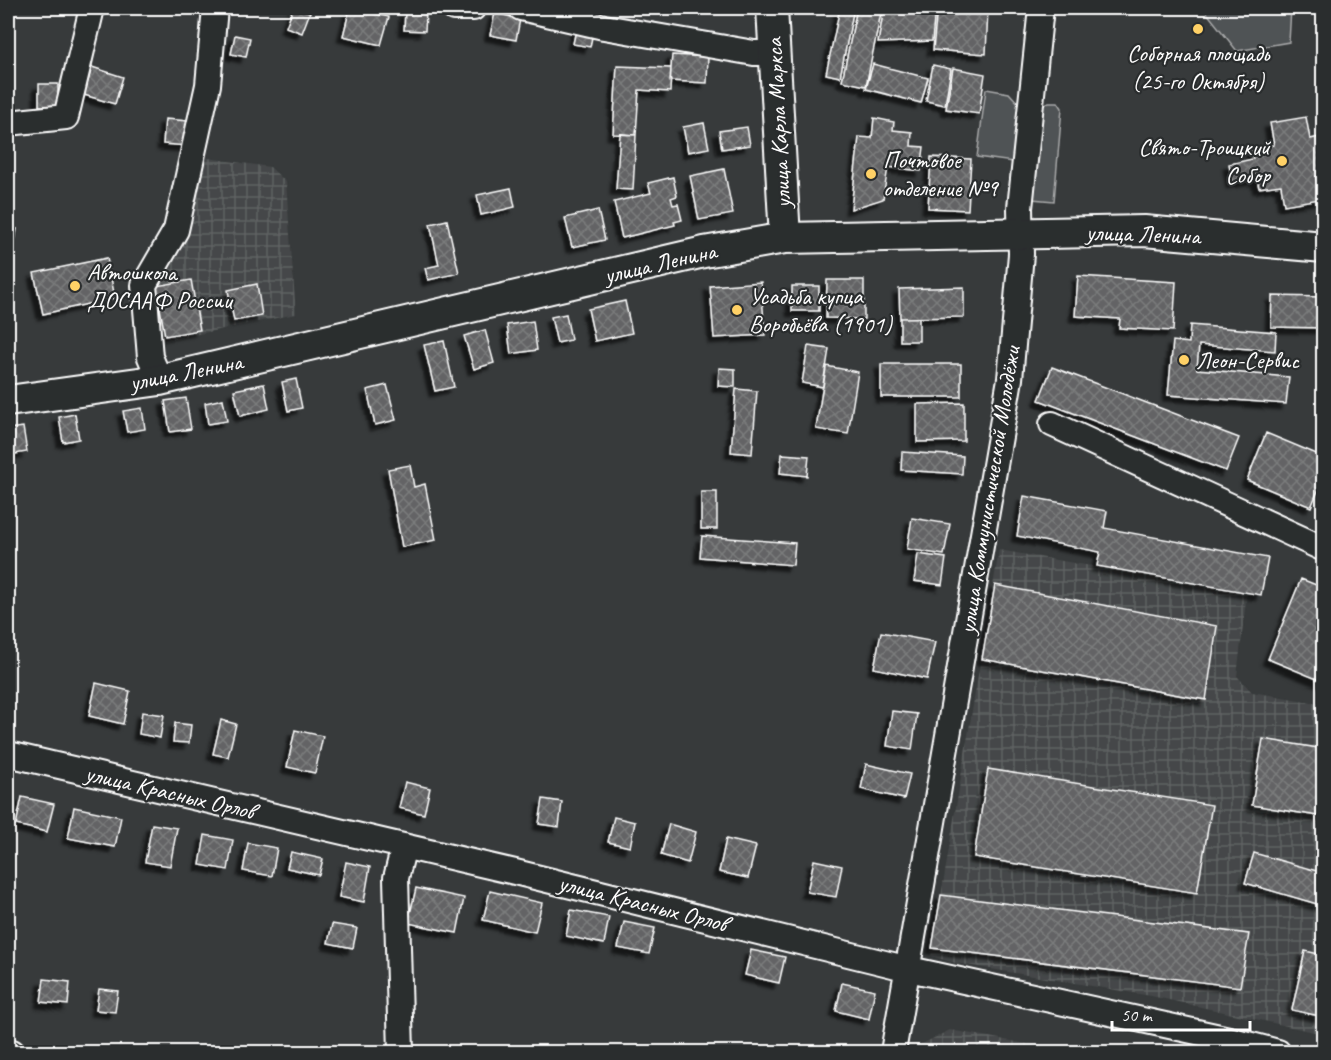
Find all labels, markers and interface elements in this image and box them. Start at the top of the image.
marker: Соборная площадь (25-го Октября) [1191,22,1205,36]
street label: улица Карла Маркса [758,36,798,211]
place label: Соборная площадь (25-го Октября) [1127,38,1270,96]
place label: Свято-Троицкий Собор [1138,132,1272,190]
place label: Почтовое отделение №9 [883,145,1000,203]
marker: Свято-Троицкий Собор [1275,154,1289,168]
marker: Почтовое отделение №9 [864,167,878,181]
street label: улица Ленина [1083,217,1203,251]
street label: улица Ленина [599,235,721,291]
place label: Автошкола ДОСААФ России [87,257,234,315]
marker: Автошкола ДОСААФ России [68,279,82,293]
place label: Усадьба купца Воробьёва (1901) [749,281,893,339]
marker: Усадьба купца Воробьёва (1901) [730,303,744,317]
street label: улица Коммунистической Молодёжи [951,342,1027,638]
place label: Леон-Сервис [1196,345,1300,375]
street label: улица Ленина [125,346,247,398]
marker: Леон-Сервис [1177,353,1191,367]
street label: улица Красных Орлов [81,758,263,827]
street label: улица Красных Орлов [554,867,736,940]
scale bar [1112,994,1250,1032]
text: 50 m [1121,1004,1154,1026]

